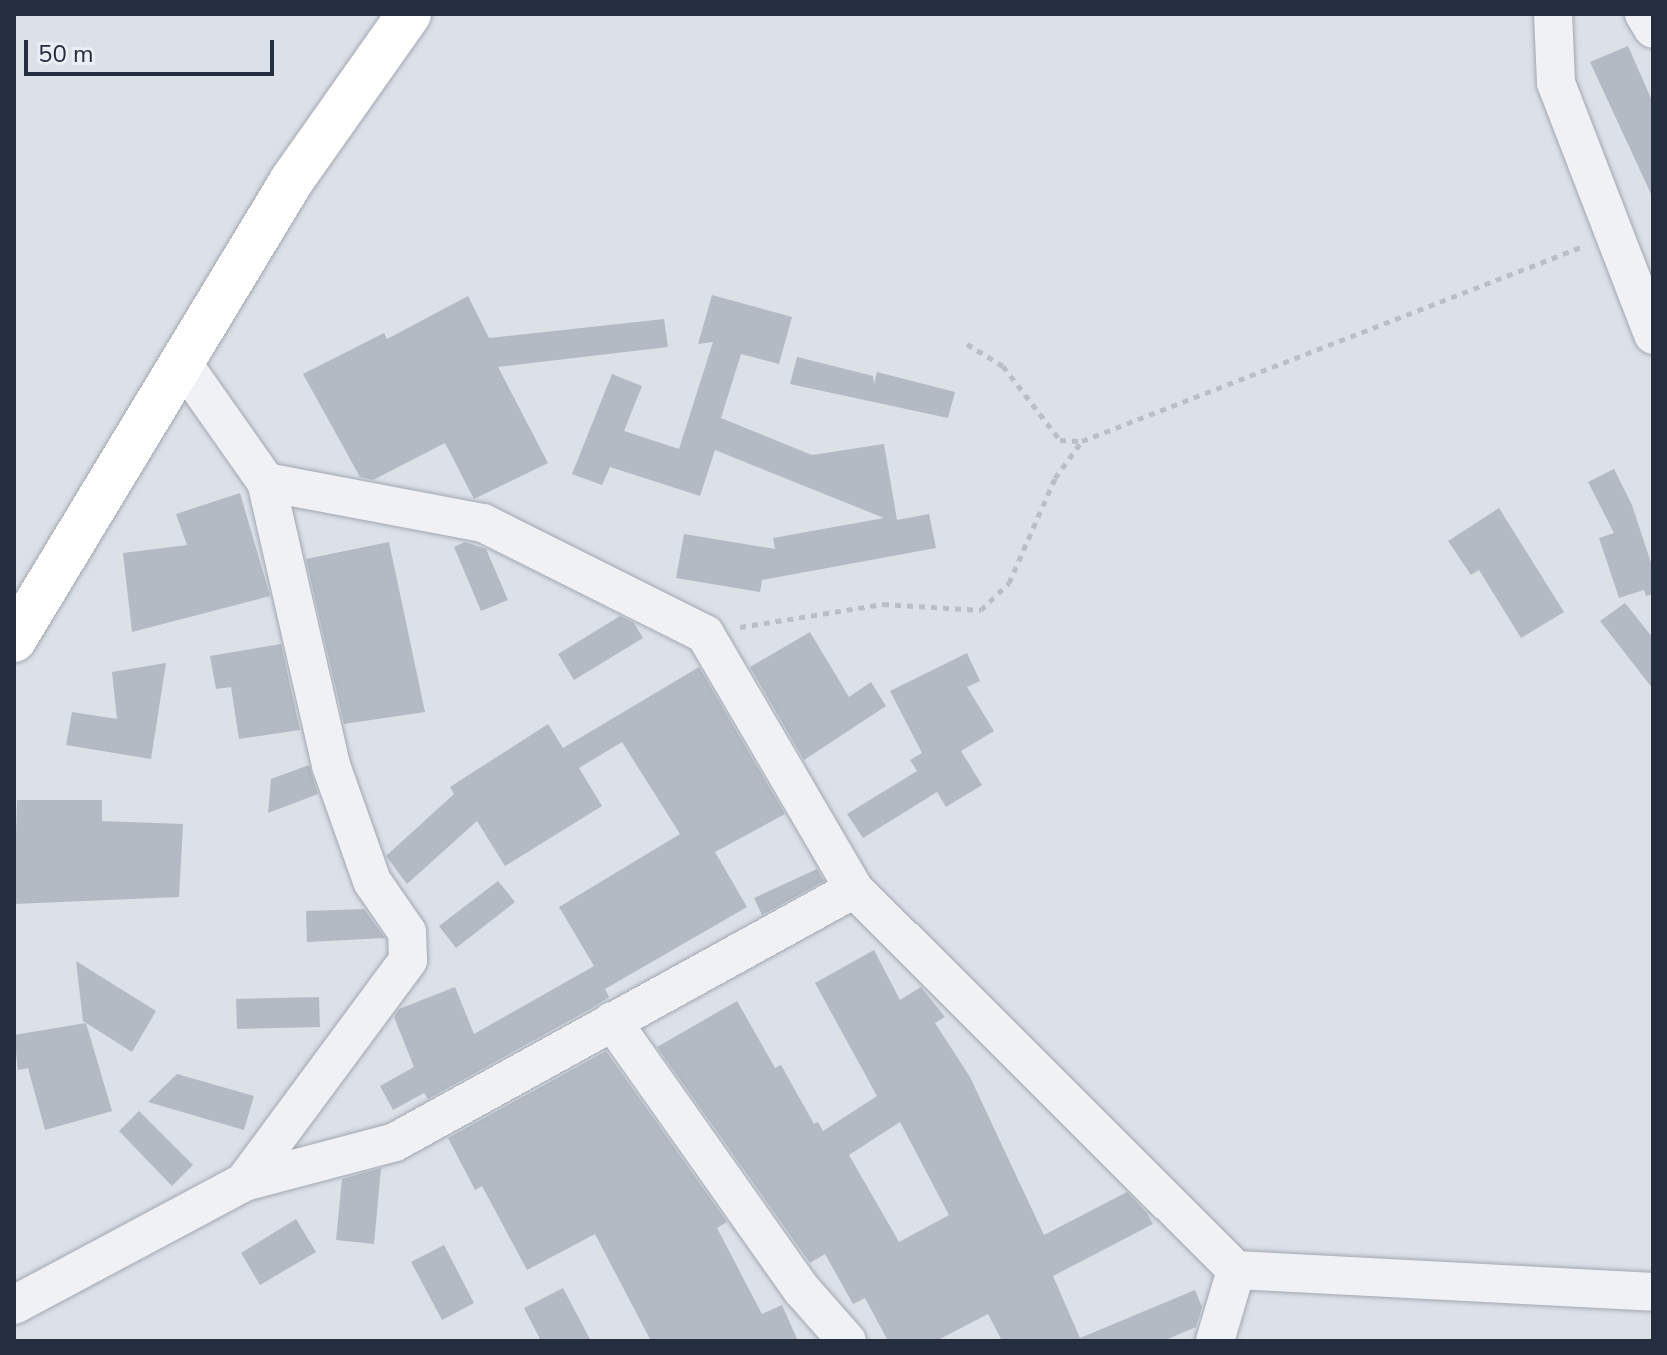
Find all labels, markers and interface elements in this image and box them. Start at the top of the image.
scale bar [28,24,278,74]
text: 50 m [38,38,94,70]

